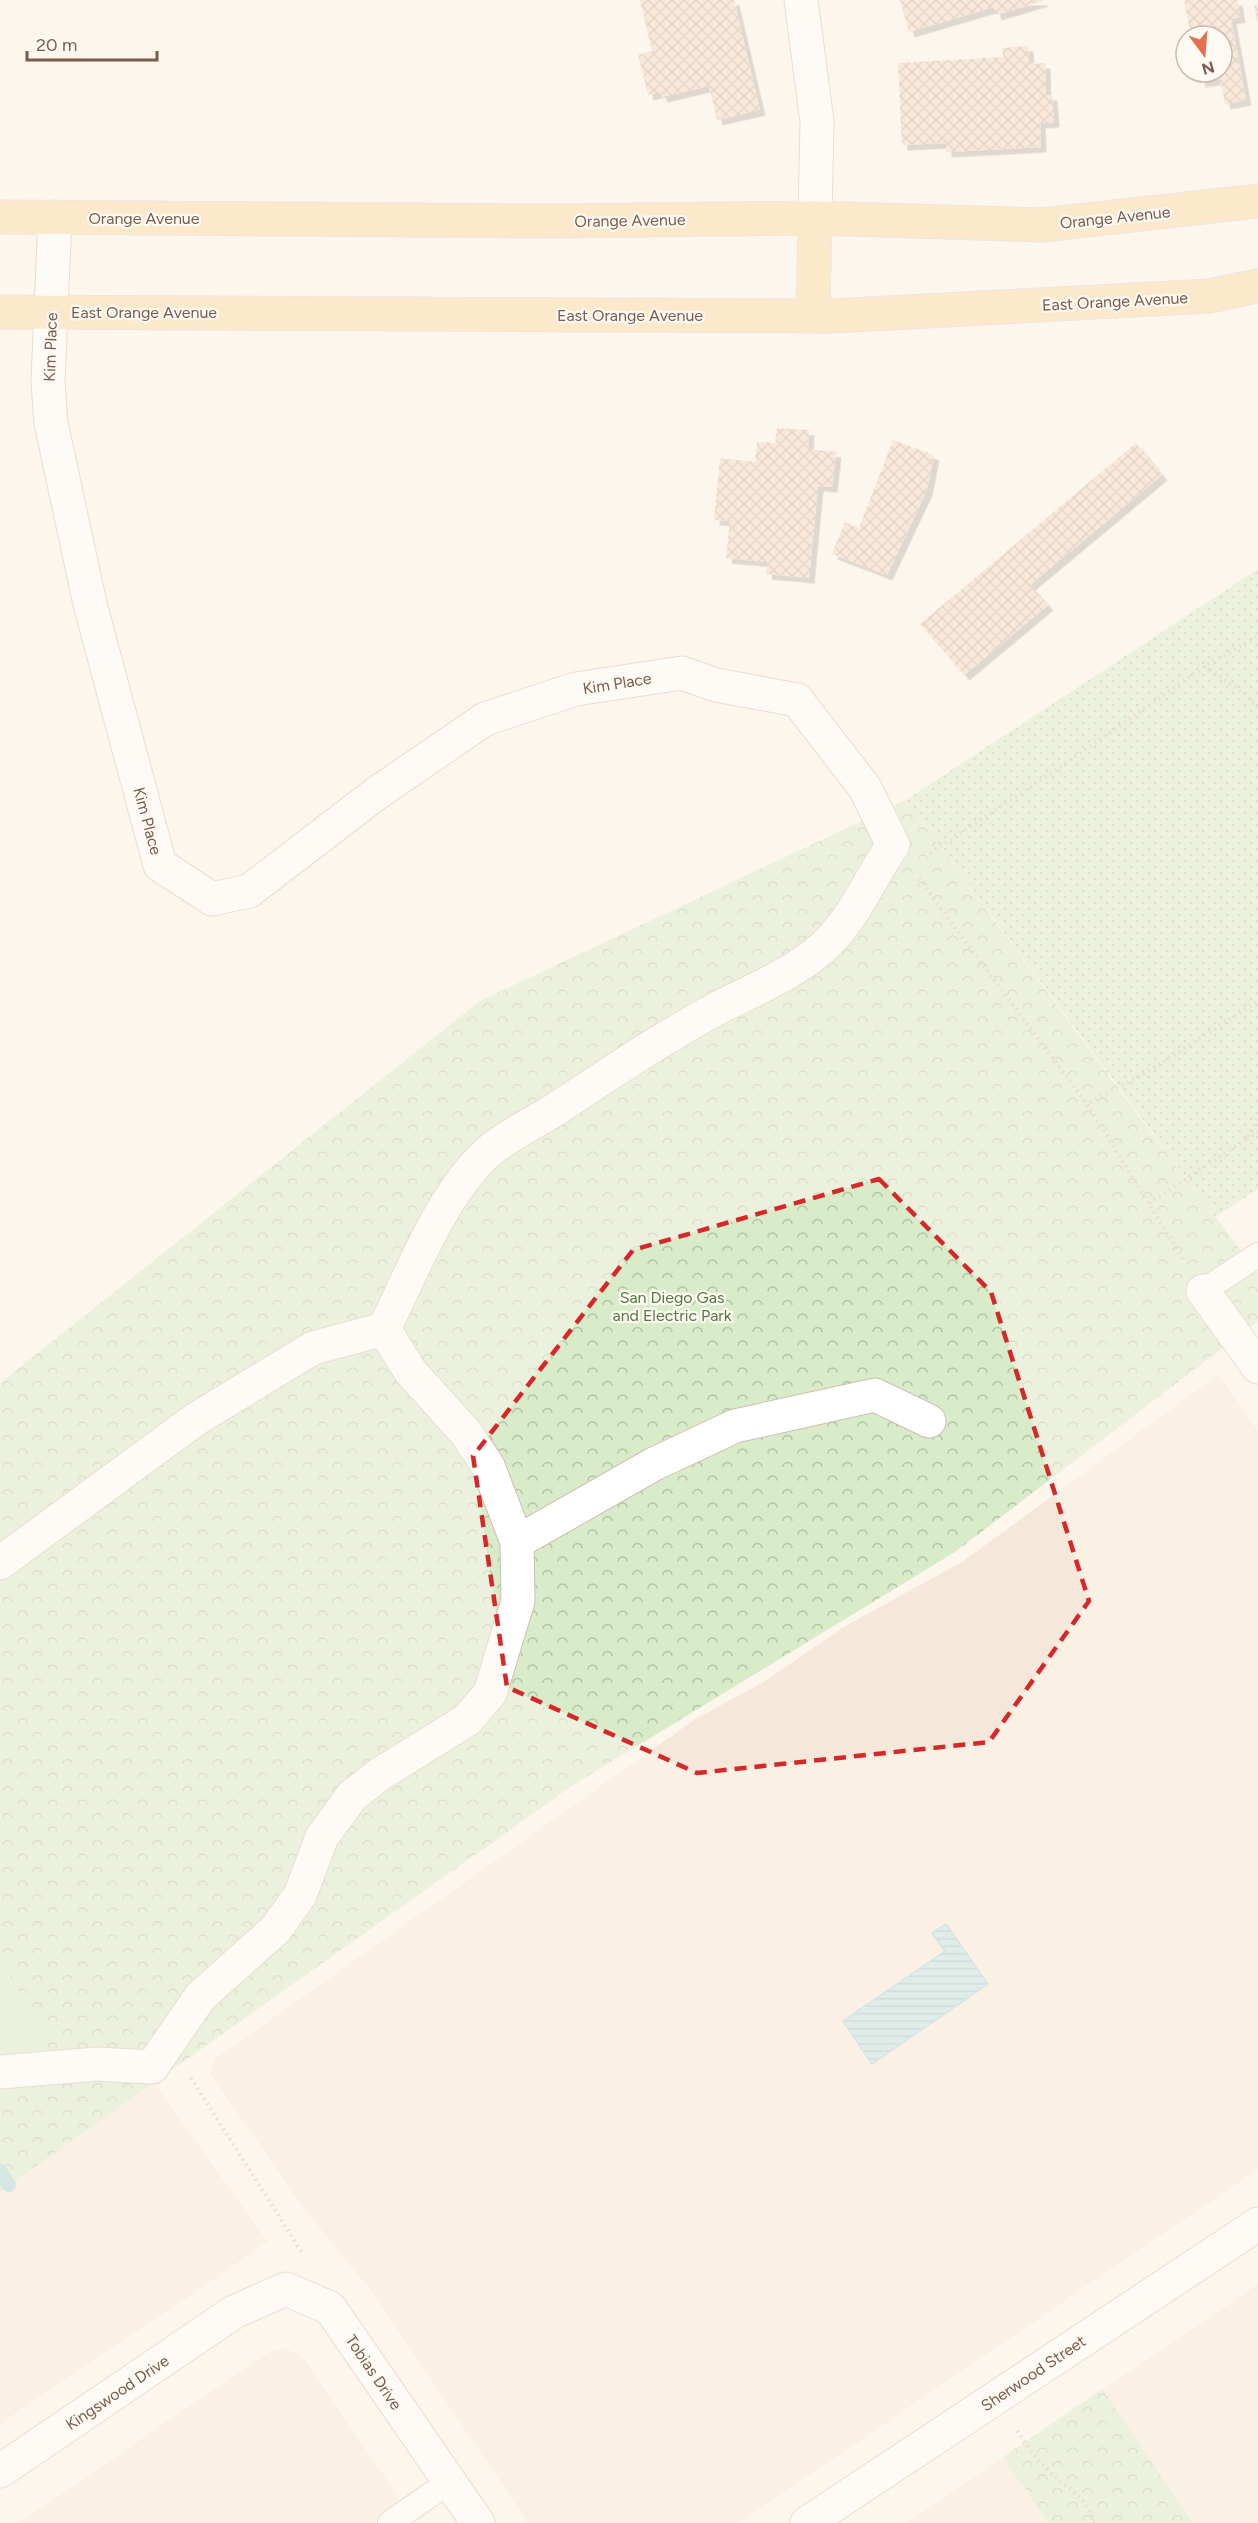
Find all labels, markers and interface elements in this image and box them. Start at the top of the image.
scale bar [27,24,158,62]
north arrow [1174,24,1234,84]
text: 20 m [36,34,77,56]
text: N [1199,57,1217,79]
street label: Orange Avenue [1059,202,1172,233]
street label: Orange Avenue [88,209,200,228]
street label: Orange Avenue [574,210,686,231]
street label: East Orange Avenue [1042,288,1189,315]
street label: East Orange Avenue [71,303,217,322]
street label: East Orange Avenue [557,306,703,325]
street label: Kim Place [40,312,61,382]
street label: Kim Place [581,669,653,698]
street label: Kim Place [129,785,166,857]
park label: San Diego Gas and Electric Park [612,1288,732,1325]
street label: Tobias Drive [341,2331,406,2414]
street label: Sherwood Street [977,2331,1089,2415]
street label: Kingswood Drive [62,2351,173,2434]

